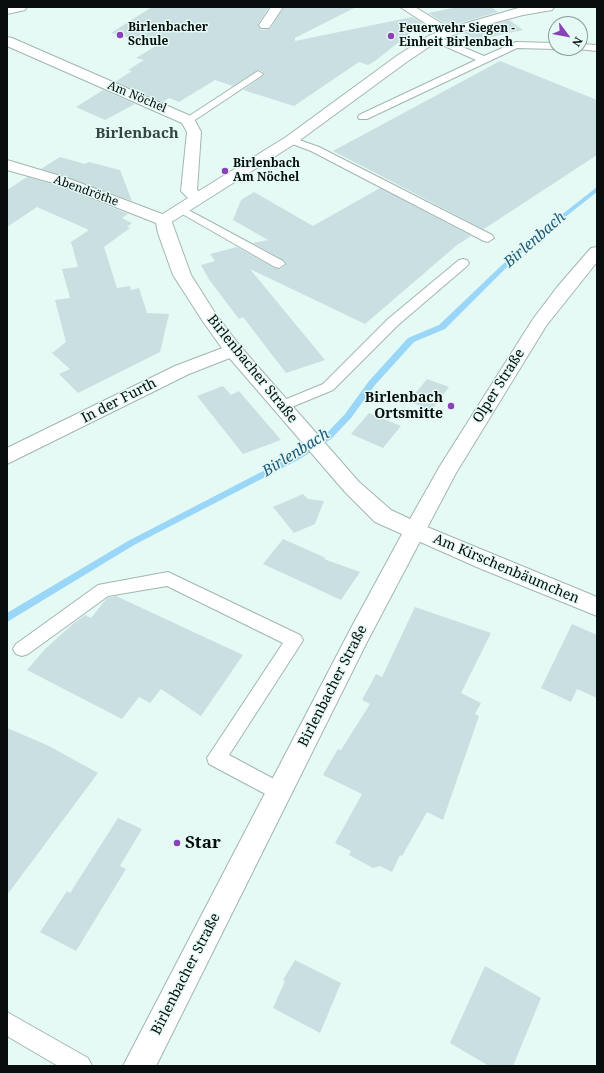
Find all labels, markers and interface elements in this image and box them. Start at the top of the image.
north arrow [548,16,588,56]
place label: Birlenbacher Schule [128,21,208,49]
place label: Feuerwehr Siegen - Einheit Birlenbach [399,22,515,50]
marker: Birlenbacher Schule [115,30,125,40]
marker: Feuerwehr Siegen - Einheit Birlenbach [386,31,396,41]
text: N [569,34,586,50]
street label: Am Nöchel [105,78,169,116]
district label: Birlenbach [95,125,179,143]
place label: Birlenbach Am Nöchel [233,157,300,185]
marker: Birlenbach Am Nöchel [220,166,230,176]
street label: Abendröthe [51,173,121,209]
water label: Birlenbach [501,208,569,272]
street label: Birlenbacher Straße [203,312,301,426]
street label: Olper Straße [470,346,528,426]
street label: In der Furth [79,375,159,427]
place label: Birlenbach Ortsmitte [365,390,443,422]
marker: Birlenbach Ortsmitte [446,401,456,411]
water label: Birlenbach [259,425,333,481]
street label: Am Kirschenbäumchen [430,531,582,607]
street label: Birlenbacher Straße [295,622,371,750]
place label: Star [185,833,221,853]
marker: Star [172,838,182,848]
street label: Birlenbacher Straße [148,910,224,1038]

